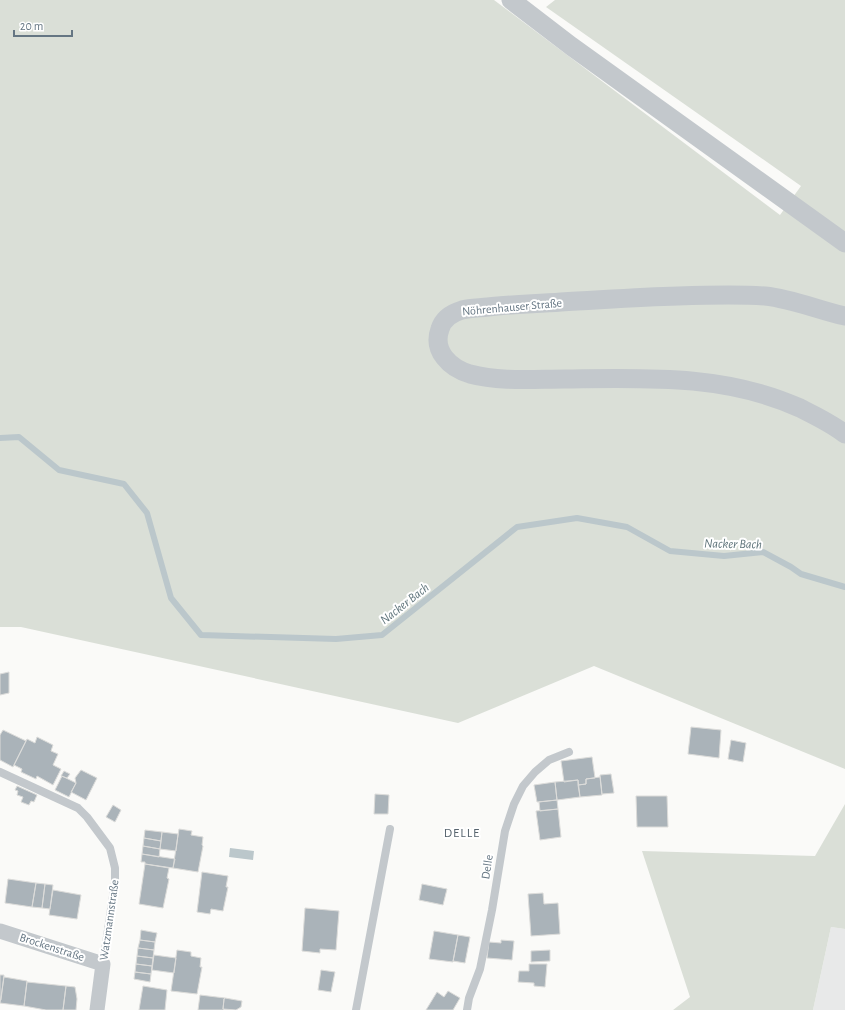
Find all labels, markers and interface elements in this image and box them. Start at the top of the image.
scale bar [14,12,72,38]
text: 20 m [20,20,43,32]
street label: Nöhrenhauser Straße [462,297,562,317]
water label: Nacker Bach [704,537,762,552]
water label: Nacker Bach [378,581,432,627]
district label: DELLE [444,827,480,840]
street label: Delle [479,854,495,880]
street label: Watzmannstraße [97,879,121,961]
street label: Brockenstraße [18,931,86,963]

